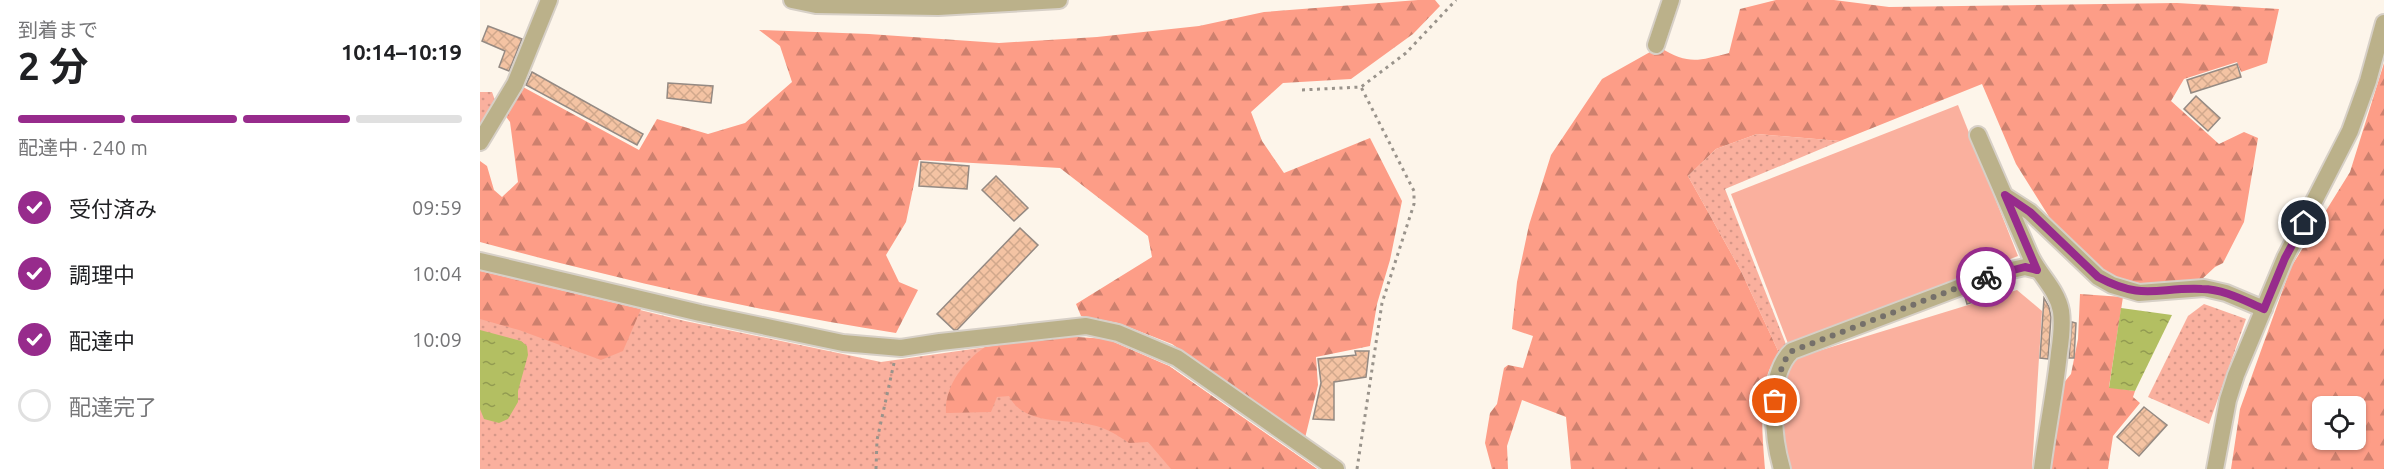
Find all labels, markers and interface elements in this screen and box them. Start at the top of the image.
text: 到着まで [18,18,98,41]
text: 10:14–10:19 [341,39,462,64]
text: 2 分 [18,44,88,87]
text: 配達中 · 240 m [18,136,148,159]
icon: check [18,191,51,224]
text: 受付済み [69,196,157,221]
text: 09:59 [412,196,462,219]
pin [2278,197,2329,248]
icon: home [2287,206,2320,239]
courier [1956,247,2016,307]
icon: check [18,257,51,290]
icon: bike [1970,261,2003,294]
text: 調理中 [69,262,135,287]
text: 10:04 [412,262,462,285]
icon: check [18,323,51,356]
text: 配達中 [69,328,135,353]
text: 10:09 [412,328,462,351]
pin [1749,375,1800,426]
icon: bag [1758,384,1791,417]
text: 配達完了 [69,394,157,419]
map controls [2312,396,2366,450]
button: locate [2312,396,2366,450]

